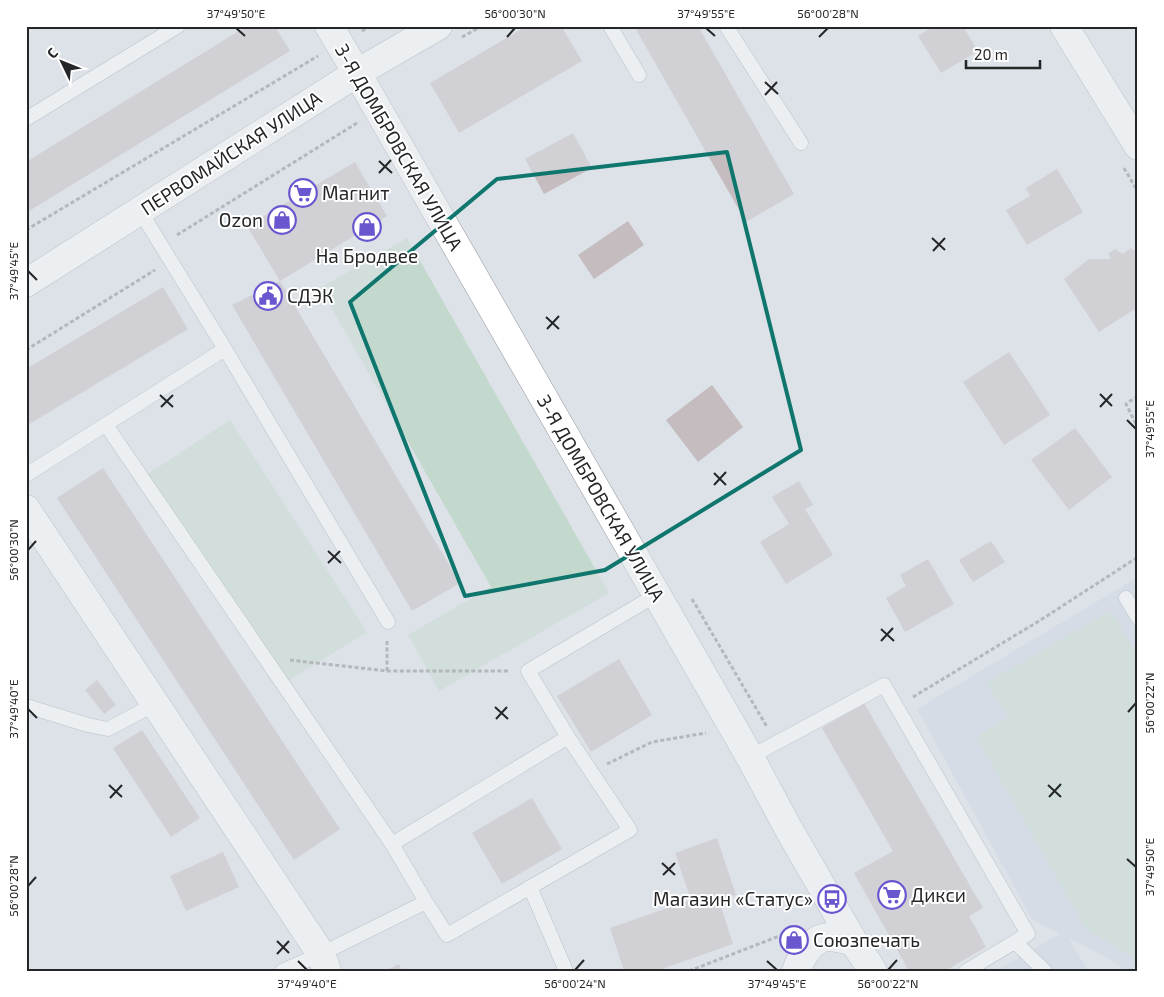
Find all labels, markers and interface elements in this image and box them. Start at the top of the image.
text: 37°49'50"E [207,6,266,20]
text: 56°00'30"N [484,6,546,20]
text: 37°49'55"E [677,6,735,20]
text: 56°00'28"N [797,6,859,20]
north arrow [38,38,88,88]
scale bar [966,38,1040,70]
street label: 3-Я ДОМБРОВСКАЯ УЛИЦА [331,39,468,254]
text: С [43,44,61,62]
text: 20 m [974,45,1008,63]
street label: ПЕРВОМАЙСКАЯ УЛИЦА [136,85,326,220]
supermarket icon: Магнит [288,178,318,208]
place label: Магнит [322,181,389,204]
shop icon: Ozon [267,205,297,235]
place label: Ozon [219,208,263,231]
shop icon: На Бродвее [352,212,382,242]
text: 37°49'45"E [6,241,20,300]
place label: На Бродвее [316,244,418,267]
public building icon: СДЭК [253,281,283,311]
place label: СДЭК [287,284,333,307]
street label: 3-Я ДОМБРОВСКАЯ УЛИЦА [533,390,670,605]
text: 37°49'55"E [1142,400,1156,458]
text: 56°00'30"N [6,519,20,581]
text: 56°00'22"N [1142,673,1156,733]
text: 37°49'40"E [6,679,20,739]
text: 37°49'50"E [1142,837,1156,896]
text: 56°00'28"N [6,855,20,917]
supermarket icon: Дикси [877,880,907,910]
place label: Дикси [911,883,966,906]
bus stop icon: Магазин «Статус» [817,884,847,914]
place label: Магазин «Статус» [653,887,813,911]
shop icon: Союзпечать [779,925,809,955]
place label: Союзпечать [813,928,920,951]
text: 37°49'40"E [277,976,337,990]
text: 56°00'24"N [544,976,606,990]
text: 37°49'45"E [748,976,807,990]
text: 56°00'22"N [858,976,918,990]

